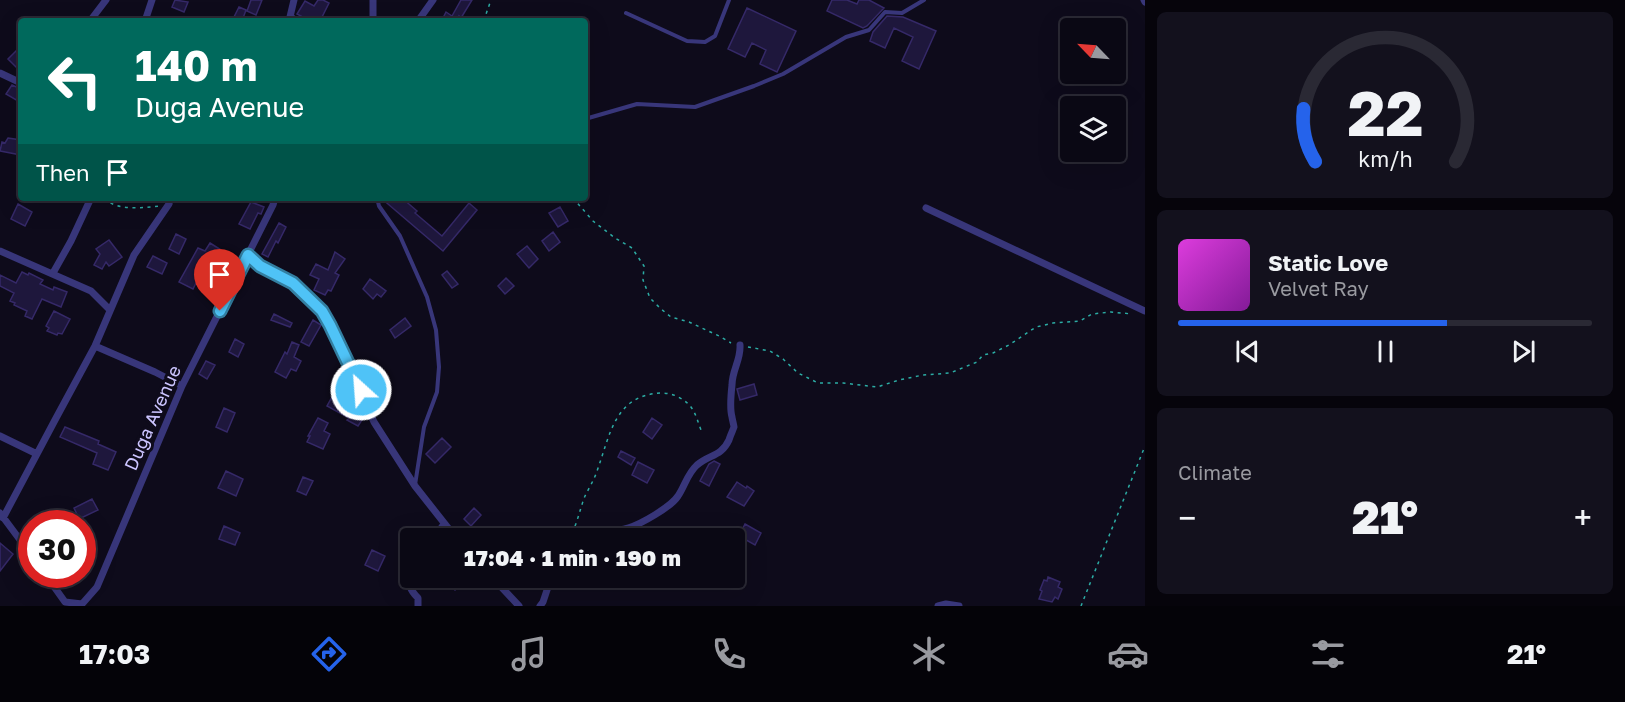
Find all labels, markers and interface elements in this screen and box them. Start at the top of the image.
north arrow [1060,18,1126,84]
map controls [1060,18,1126,162]
text: 140 m [135,40,257,90]
icon: left [36,42,114,120]
text: 22 [1347,75,1423,150]
text: Duga Avenue [135,91,304,123]
button: layers [1060,96,1126,162]
text: km/h [1358,146,1412,172]
icon: arrive [101,156,134,189]
text: Then [36,159,89,186]
pin [194,249,245,311]
text: Static Love [1268,249,1388,276]
icon: arrive [203,258,236,291]
text: Velvet Ray [1268,276,1369,300]
icon: previous [1231,335,1264,368]
icon: pause [1369,335,1402,368]
icon: next [1507,335,1540,368]
position arrow [329,358,393,422]
street label: Duga Avenue [119,362,185,474]
text: Climate [1178,460,1252,484]
text: 21° [1352,490,1418,544]
text: − [1178,498,1196,537]
text: + [1574,498,1592,537]
speed limit sign: 30 [18,510,96,588]
text: 17:04 · 1 min · 190 m [464,544,681,571]
icon: directions [308,633,350,675]
icon: music [508,633,550,675]
icon: phone [708,633,750,675]
icon: climate [908,633,950,675]
icon: car [1107,633,1149,675]
icon: filters [1307,633,1349,675]
text: 17:03 [79,638,150,670]
text: 21° [1507,638,1546,670]

